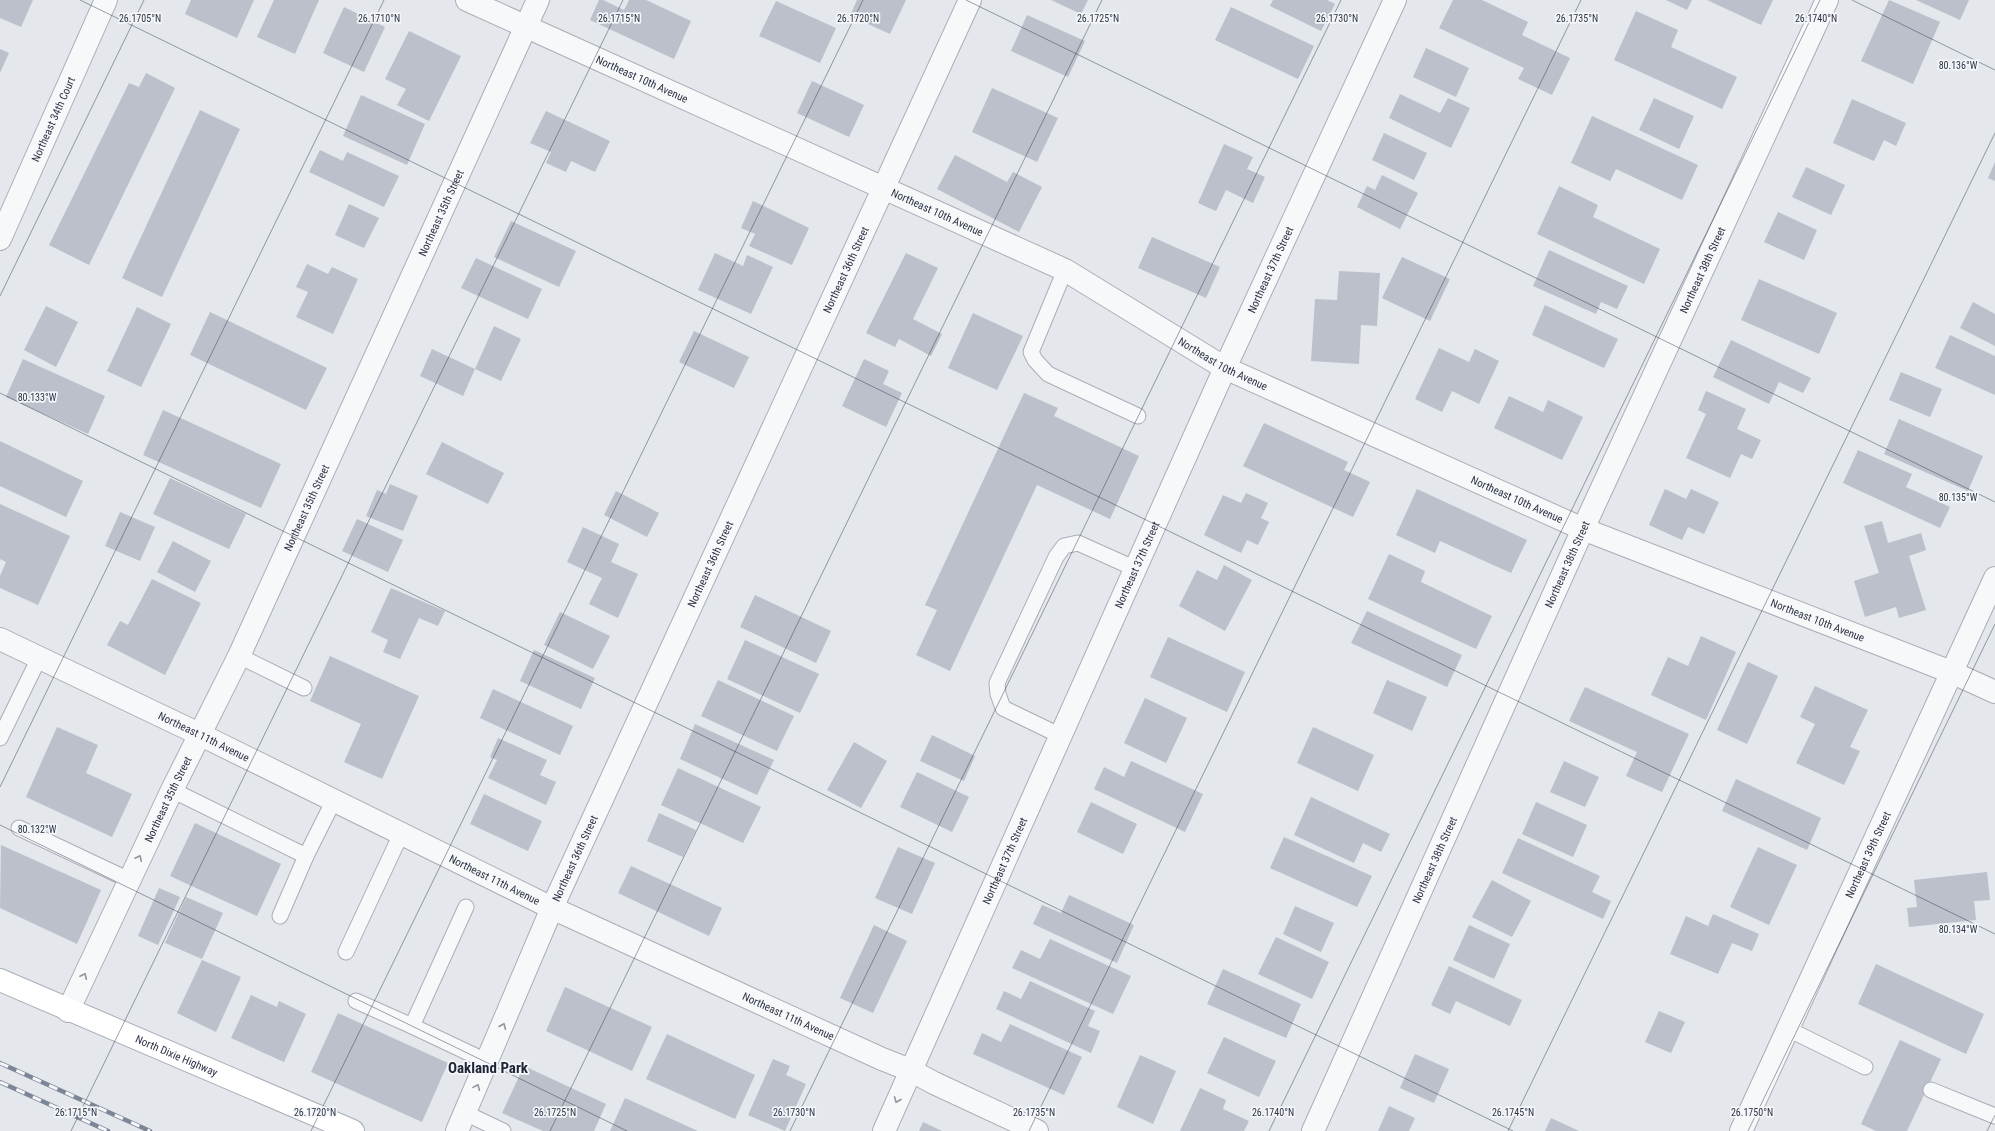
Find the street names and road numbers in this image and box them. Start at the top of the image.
street label: Northeast 10th Avenue [594,53,690,106]
street label: Northeast 34th Court [29,75,78,164]
street label: Northeast 35th Street [416,168,467,258]
street label: Northeast 10th Avenue [889,186,985,239]
street label: Northeast 36th Street [821,225,872,315]
street label: Northeast 37th Street [1245,225,1296,315]
street label: Northeast 38th Street [1677,225,1728,315]
street label: Northeast 10th Avenue [1176,335,1269,393]
street label: Northeast 35th Street [282,463,332,553]
street label: Northeast 10th Avenue [1469,473,1565,526]
street label: Northeast 36th Street [685,519,736,610]
street label: Northeast 38th Street [1543,519,1593,610]
street label: Northeast 37th Street [1112,520,1162,611]
street label: Northeast 10th Avenue [1769,597,1866,645]
street label: Northeast 11th Avenue [156,710,251,765]
street label: Northeast 35th Street [142,755,195,845]
street label: Northeast 39th Street [1843,810,1894,900]
street label: Northeast 36th Street [550,813,601,904]
street label: Northeast 38th Street [1410,815,1460,906]
street label: Northeast 37th Street [980,816,1030,906]
street label: Northeast 11th Avenue [447,852,542,908]
street label: Northeast 11th Avenue [740,990,836,1043]
street label: North Dixie Highway [133,1033,220,1079]

